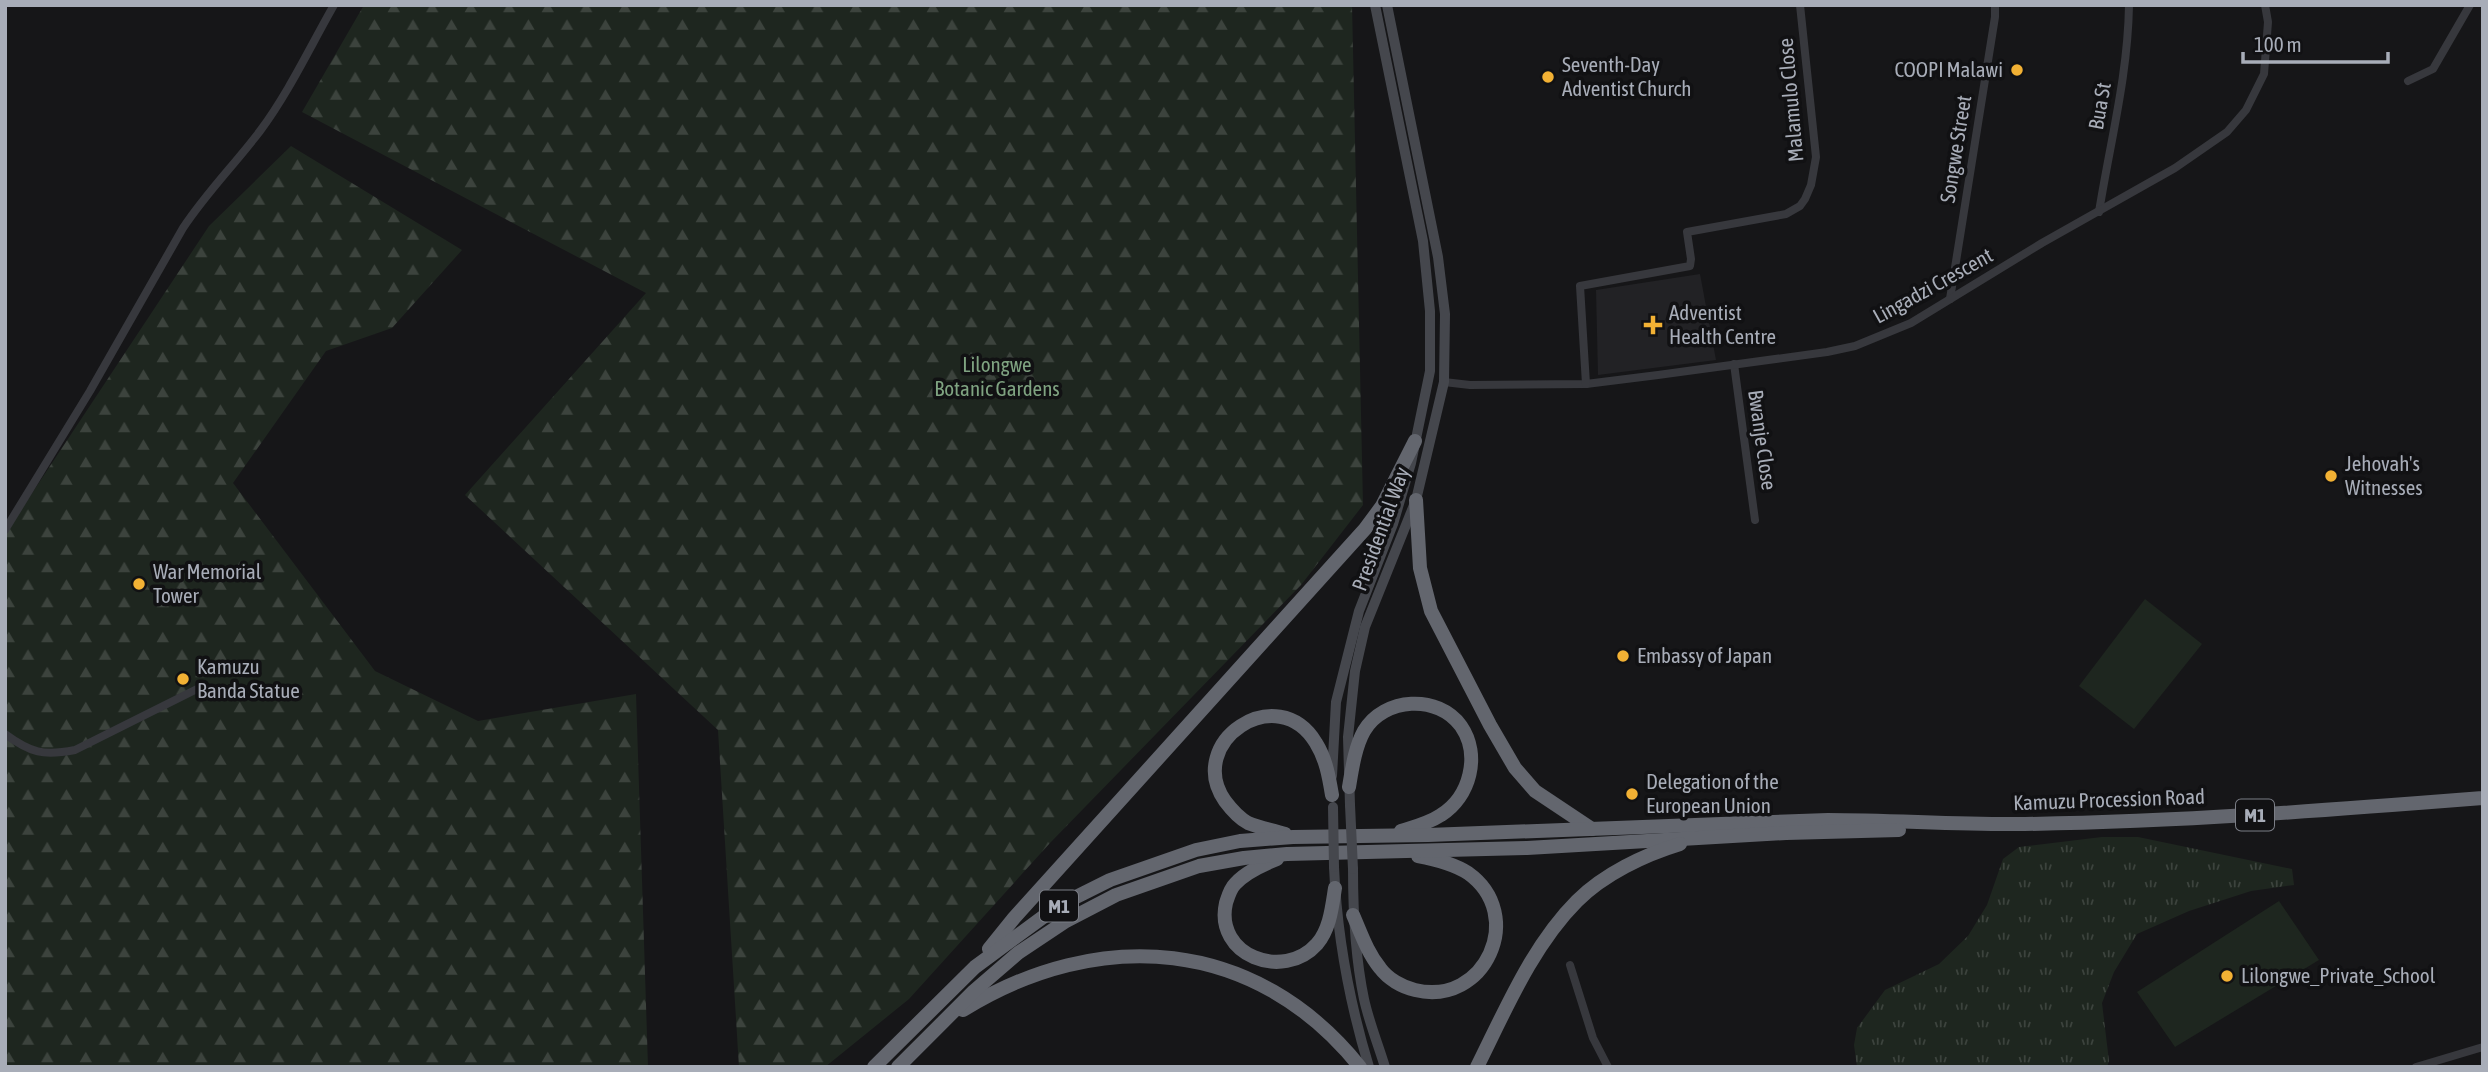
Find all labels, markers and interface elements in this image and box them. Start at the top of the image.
scale bar [2243,21,2388,65]
text: 100 m [2254,32,2302,56]
street label: Malamulo Close [1773,37,1807,163]
place label: Seventh-Day Adventist Church [1562,52,1692,100]
place label: COOPI Malawi [1894,57,2003,81]
marker: COOPI Malawi [2009,62,2025,78]
marker: Seventh-Day Adventist Church [1540,69,1556,85]
street label: Bua St [2083,80,2115,131]
street label: Songwe Street [1935,93,1975,204]
street label: Lingadzi Crescent [1869,242,1996,328]
place label: Adventist Health Centre [1669,300,1776,348]
marker: Adventist Health Centre [1643,315,1663,335]
park label: Lilongwe Botanic Gardens [934,352,1060,400]
street label: Bwanje Close [1744,388,1782,492]
place label: Jehovah's Witnesses [2345,451,2423,499]
street label: Presidential Way [1347,463,1414,594]
marker: Jehovah's Witnesses [2323,468,2339,484]
place label: War Memorial Tower [153,559,262,607]
marker: War Memorial Tower [131,576,147,592]
place label: Embassy of Japan [1637,643,1772,667]
marker: Embassy of Japan [1615,648,1631,664]
place label: Kamuzu Banda Statue [197,654,300,702]
marker: Kamuzu Banda Statue [175,671,191,687]
place label: Delegation of the European Union [1646,769,1779,817]
street label: Kamuzu Procession Road [2013,784,2205,814]
marker: Delegation of the European Union [1624,786,1640,802]
road number: M1 [2236,800,2274,830]
road number: M1 [1040,890,1078,922]
place label: Lilongwe_Private_School [2241,963,2436,987]
marker: Lilongwe_Private_School [2219,968,2235,984]

